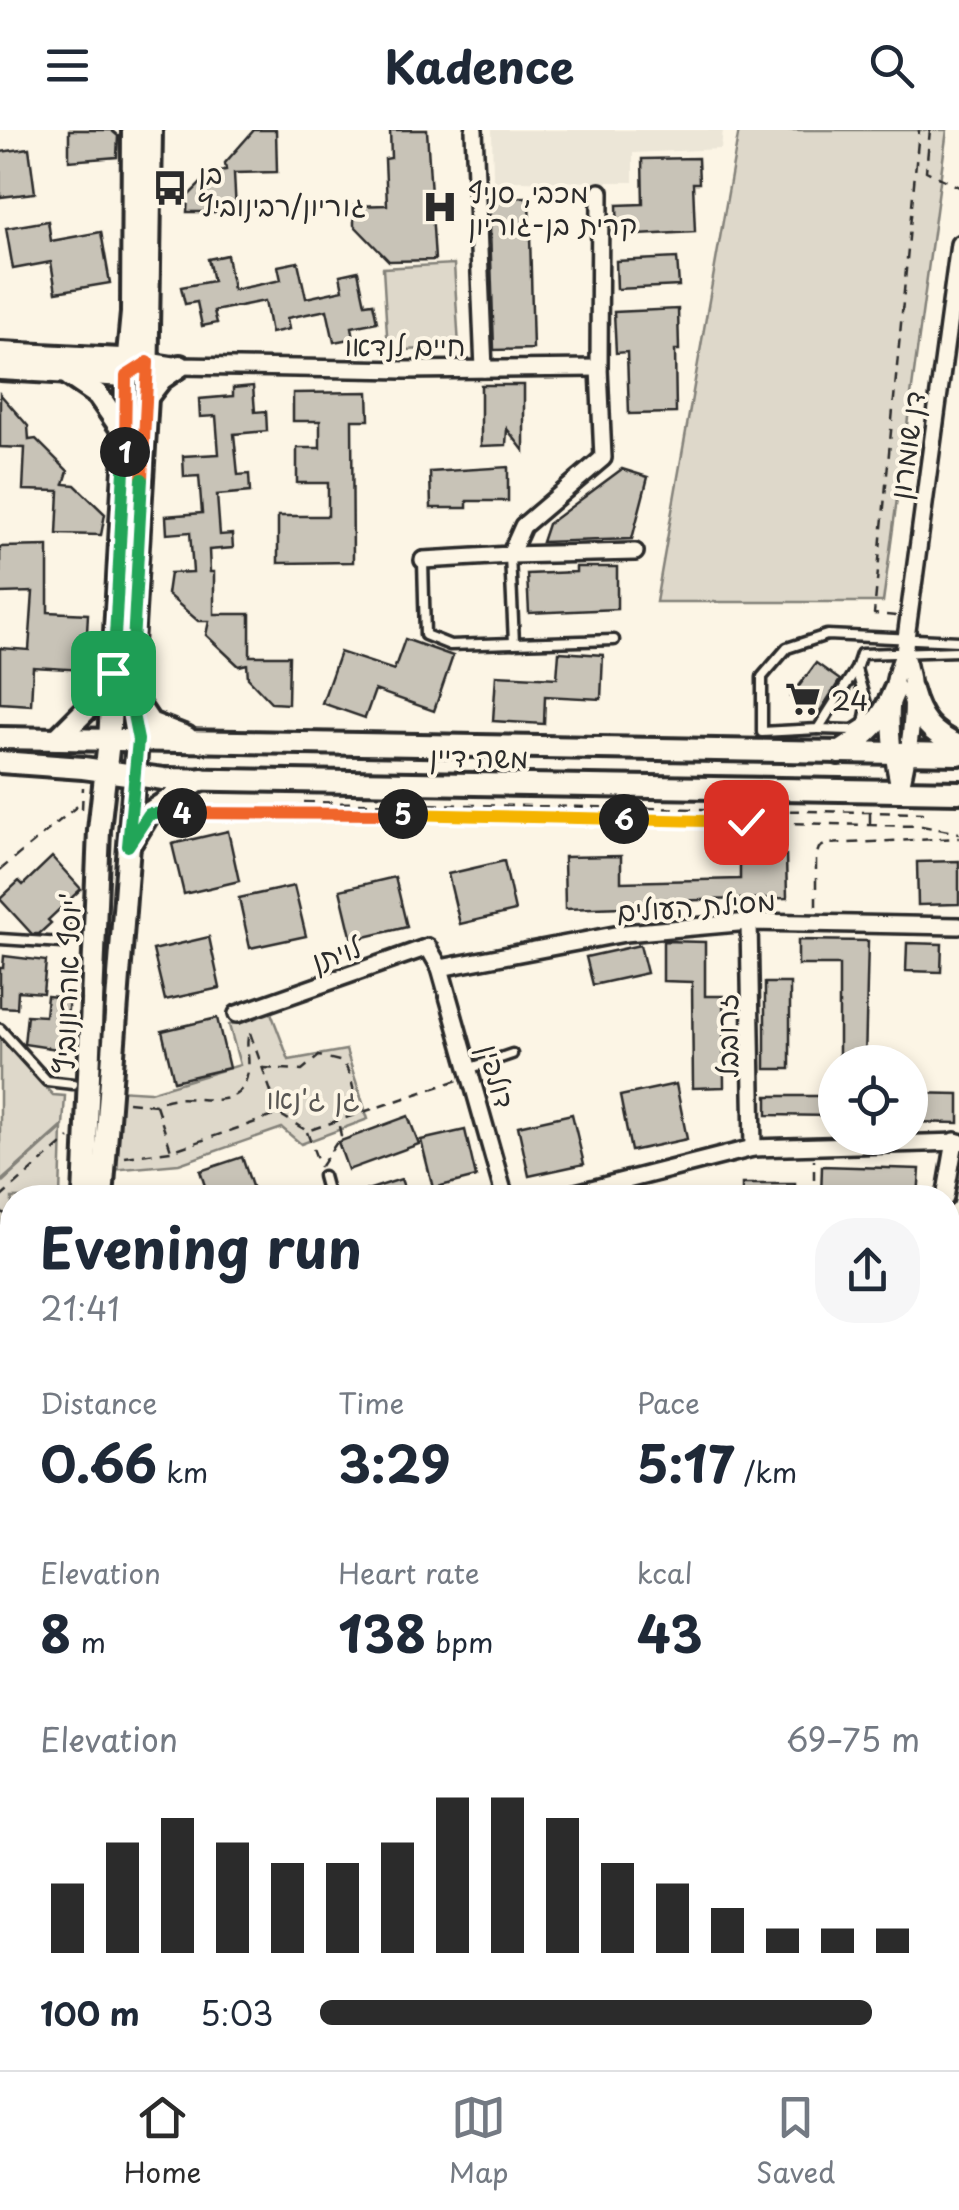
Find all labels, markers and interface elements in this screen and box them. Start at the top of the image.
text: Kadence [385,31,574,99]
icon: menu [40,38,95,93]
icon: search [864,38,919,93]
place label: בן גוריון/רבינוביץ [198,151,366,226]
bus stop icon: בן גוריון/רבינוביץ [151,169,189,207]
place label: מכבי, סניף קרית בן-גוריון [468,170,637,245]
hospital icon: מכבי, סניף קרית בן-גוריון [421,188,459,226]
street label: חיים לנדאו [344,323,466,366]
street label: דן שומרון [877,388,935,502]
pin: 1 [100,427,150,477]
text: 1 [118,430,132,473]
pin [71,631,156,716]
icon: arrive [86,646,141,701]
place label: 24 [831,678,869,721]
supermarket icon: 24 [784,680,822,718]
street label: משה דיין [429,734,529,778]
pin [704,780,789,865]
pin: 4 [157,788,207,838]
pin: 5 [378,789,428,839]
text: 4 [172,791,192,834]
text: 5 [394,792,412,835]
pin: 6 [599,794,649,844]
icon: check [719,795,774,850]
text: 6 [614,797,634,840]
street label: מסילת העולים [615,878,777,932]
street label: יוסף אהרונוביץ' [41,892,91,1074]
street label: לויתן [305,924,368,981]
street label: זרובבל [704,993,748,1079]
street label: דולפין [468,1039,528,1113]
map controls [818,1045,928,1155]
button: locate [818,1045,928,1155]
park label: גן ג'נאו [266,1076,360,1119]
text: Evening run [40,1205,362,1288]
button: share [815,1218,920,1323]
text: 21:41 [40,1284,120,1332]
text: Distance [40,1381,158,1424]
text: Time [338,1381,405,1424]
text: Pace [637,1381,700,1424]
text: 0.66 [40,1424,157,1500]
text: 3:29 [338,1424,450,1500]
text: 5:17 [637,1424,735,1500]
text: km [157,1450,208,1493]
text: /km [735,1450,797,1493]
text: Elevation [40,1551,161,1594]
text: Heart rate [338,1551,480,1594]
text: kcal [637,1551,693,1594]
text: 8 [40,1594,71,1670]
text: 138 [338,1594,426,1670]
text: 43 [637,1594,703,1670]
text: m [71,1620,106,1663]
text: bpm [426,1620,493,1663]
text: Elevation [40,1715,178,1763]
text: 69–75 m [786,1715,920,1763]
text: 100 m [40,1989,140,2037]
text: 5:03 [200,1989,273,2037]
tab: Home [124,2090,201,2193]
tab: Map [449,2090,509,2193]
tab: Saved [756,2090,835,2193]

